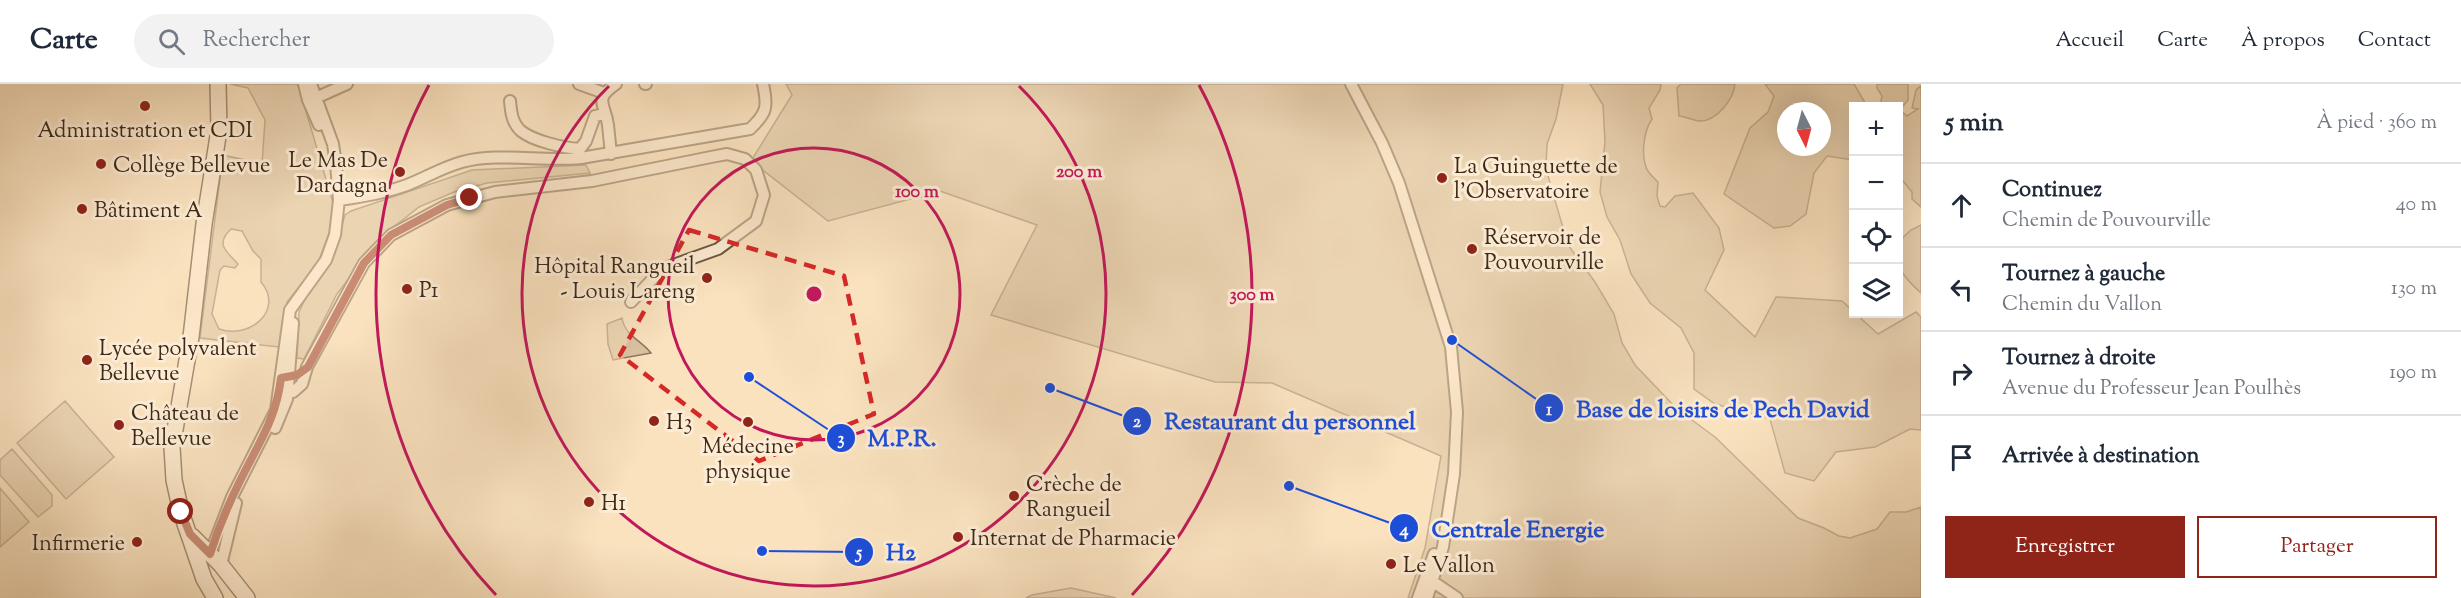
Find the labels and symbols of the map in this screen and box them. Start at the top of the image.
marker: Administration et CDI [138,99,152,113]
north arrow [1777,102,1831,156]
place label: Administration et CDI [37,116,253,148]
place label: Le Mas De Dardagna [288,146,388,203]
place label: Collège Bellevue [113,151,270,183]
place label: La Guinguette de l'Observatoire [1454,152,1618,209]
marker: Collège Bellevue [94,157,108,171]
text: 200 m [1056,160,1102,186]
marker: Le Mas De Dardagna [393,165,407,179]
marker: La Guinguette de l'Observatoire [1435,171,1449,185]
text: 100 m [895,180,939,206]
route end [456,184,482,210]
place label: Bâtiment A [94,196,203,228]
marker: Bâtiment A [75,202,89,216]
place label: Réservoir de Pouvourville [1484,223,1604,280]
marker: Réservoir de Pouvourville [1465,242,1479,256]
place label: Hôpital Rangueil - Louis Lareng [534,252,695,309]
marker: Hôpital Rangueil - Louis Lareng [700,271,714,285]
place label: P1 [419,276,439,308]
marker: P1 [400,282,414,296]
text: 300 m [1230,283,1275,309]
centre of rings [804,284,824,304]
place label: Lycée polyvalent Bellevue [99,334,257,391]
marker: Lycée polyvalent Bellevue [80,353,94,367]
callout: Base de loisirs de Pech David [1534,387,1881,429]
text: Base de loisirs de Pech David [1576,394,1870,428]
text: 1 [1546,398,1553,424]
place label: Château de Bellevue [131,399,239,456]
callout: Restaurant du personnel [1122,400,1427,442]
text: Restaurant du personnel [1164,406,1416,440]
place label: H3 [666,408,692,440]
text: 2 [1133,410,1142,436]
marker: H3 [647,414,661,428]
marker: Médecine physique [741,415,755,429]
callout: M.P.R. [826,417,949,459]
marker: Château de Bellevue [112,418,126,432]
text: M.P.R. [867,423,937,457]
text: 3 [837,427,845,453]
place label: Médecine physique [702,432,794,489]
place label: Crèche de Rangueil [1026,470,1122,527]
place label: H1 [601,489,626,521]
marker: Crèche de Rangueil [1007,489,1021,503]
marker: H1 [582,495,596,509]
route start [167,498,193,524]
callout: Centrale Energie [1389,507,1616,549]
text: Centrale Energie [1431,514,1605,548]
text: 4 [1398,518,1409,544]
place label: Internat de Pharmacie [970,524,1176,556]
place label: Infirmerie [32,529,125,561]
marker: Internat de Pharmacie [951,530,965,544]
callout: H2 [844,531,929,573]
marker: Infirmerie [130,535,144,549]
text: H2 [886,537,917,571]
text: 5 [854,541,863,567]
place label: Le Vallon [1403,551,1495,583]
marker: Le Vallon [1384,557,1398,571]

